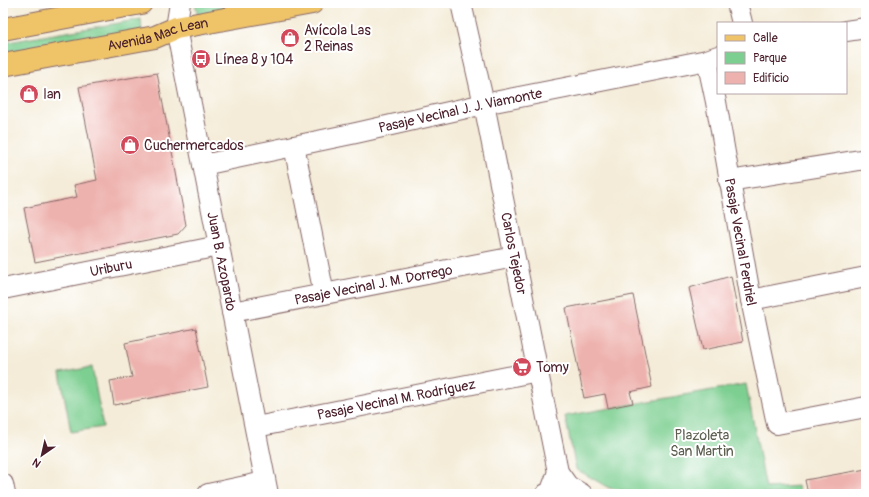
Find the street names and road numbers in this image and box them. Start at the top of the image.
street label: Avenida Mac Lean [106,14,210,54]
street label: Pasaje Vecinal J. J. Viamonte [377,84,544,136]
street label: Pasaje Vecinal Perdriel [721,177,760,307]
street label: Juan B. Azopardo [204,210,240,313]
street label: Carlos Tejedor [497,211,531,296]
street label: Uriburu [88,255,134,280]
street label: Pasaje Vecinal J. M. Dorrego [293,261,454,308]
street label: Pasaje Vecinal M. Rodríguez [316,375,477,423]

